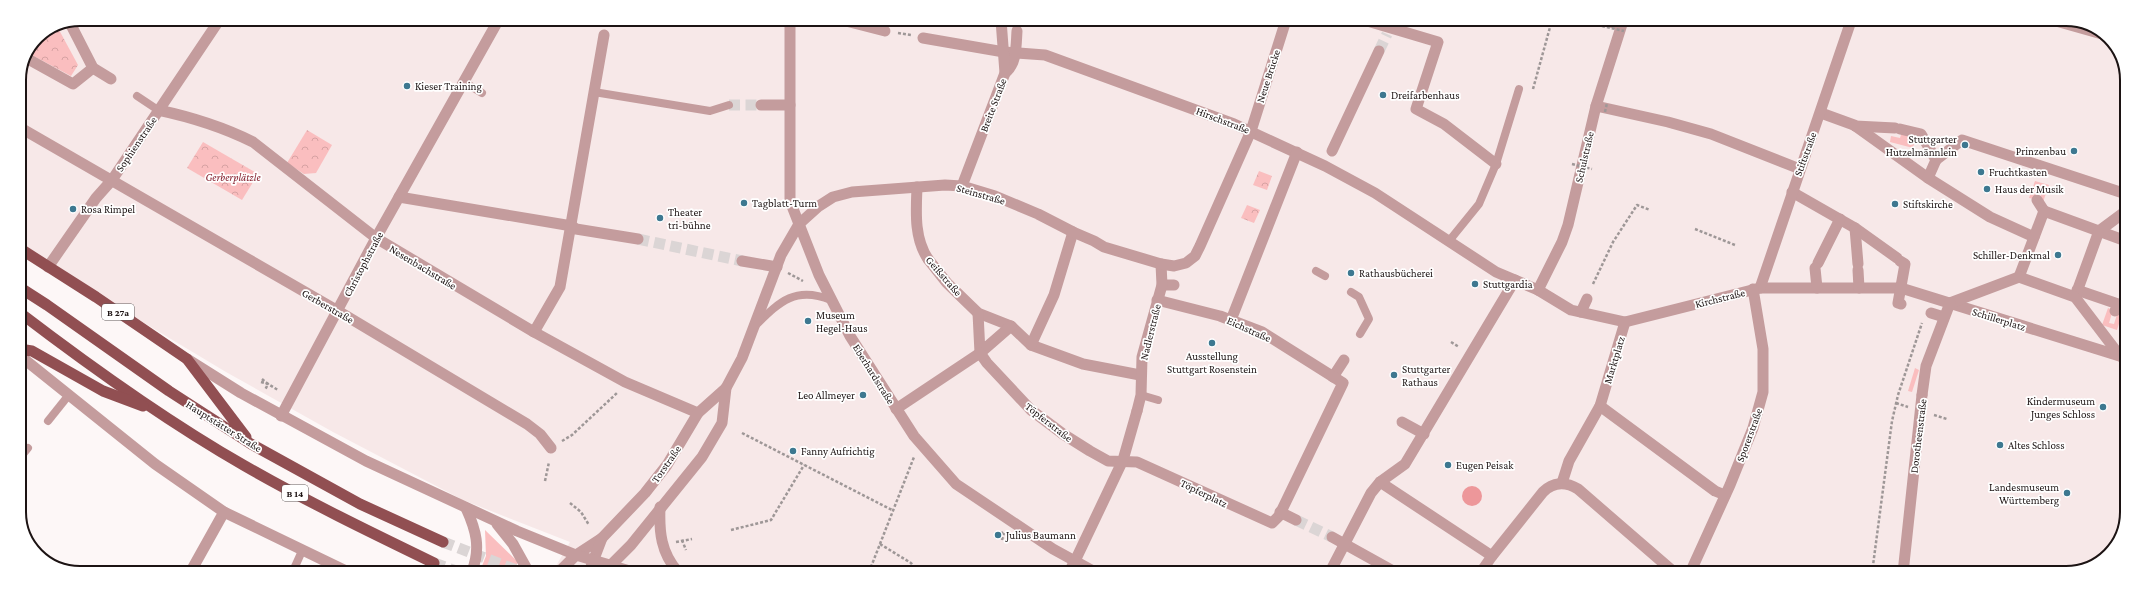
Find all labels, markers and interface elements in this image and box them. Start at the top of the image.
street label: Neue Brücke [1254,48,1282,104]
street label: Breite Straße [977,76,1009,133]
place label: Kieser Training [415,80,482,93]
marker: Kieser Training [402,81,412,91]
place label: Dreifarbenhaus [1391,89,1459,101]
marker: Dreifarbenhaus [1378,90,1388,100]
street label: Hirschstraße [1195,104,1252,136]
street label: Sophienstraße [113,114,160,174]
street label: Schulstraße [1572,130,1596,184]
street label: Stiftstraße [1791,130,1819,178]
place label: Stuttgarter Hutzelmännlein [1886,133,1957,158]
marker: Stuttgarter Hutzelmännlein [1960,140,1970,150]
place label: Prinzenbau [2016,145,2066,157]
marker: Prinzenbau [2069,146,2079,156]
place label: Fruchtkasten [1989,166,2047,178]
marker: Fruchtkasten [1976,167,1986,177]
park label: Gerberplätzle [205,171,261,184]
street label: Steinstraße [955,181,1007,207]
place label: Haus der Musik [1995,183,2064,195]
marker: Haus der Musik [1982,184,1992,194]
place label: Tagblatt-Turm [752,197,817,210]
marker: Tagblatt-Turm [739,198,749,208]
place label: Stiftskirche [1903,198,1953,210]
marker: Stiftskirche [1890,199,1900,209]
place label: Rosa Rimpel [81,203,135,216]
marker: Rosa Rimpel [68,204,78,214]
place label: Theater tri-bühne [668,206,711,231]
marker: Theater tri-bühne [655,213,665,223]
street label: Christophstraße [341,229,386,299]
street label: Nesenbachstraße [387,242,459,292]
place label: Schiller-Denkmal [1973,249,2050,261]
marker: Schiller-Denkmal [2053,250,2063,260]
street label: Geißstraße [924,254,965,298]
place label: Rathausbücherei [1359,267,1433,279]
marker: Rathausbücherei [1346,268,1356,278]
place label: Stuttgardia [1483,278,1533,291]
marker: Stuttgardia [1470,279,1480,289]
street label: Gerberstraße [300,286,356,326]
street label: Kirchstraße [1694,286,1746,310]
street label: Nadlerstraße [1137,303,1163,361]
road number: B 27a [102,304,134,320]
street label: Schillerplatz [1971,305,2027,334]
place label: Museum Hegel-Haus [816,309,868,335]
street label: Eichstraße [1225,314,1273,344]
marker: Museum Hegel-Haus [803,316,813,326]
street label: Marktplatz [1601,335,1628,385]
marker: Ausstellung Stuttgart Rosenstein [1207,338,1217,348]
street label: Eberhardstraße [851,342,897,406]
place label: Ausstellung Stuttgart Rosenstein [1167,350,1257,376]
place label: Stuttgarter Rathaus [1402,363,1450,388]
marker: Stuttgarter Rathaus [1389,370,1399,380]
place label: Leo Allmeyer [798,389,855,402]
marker: Leo Allmeyer [858,390,868,400]
place label: Kindermuseum Junges Schloss [2027,395,2095,421]
street label: Hauptstätter Straße [183,398,264,455]
street label: Dorotheenstraße [1907,398,1929,474]
street label: Töpferstraße [1022,400,1075,445]
marker: Kindermuseum Junges Schloss [2098,402,2108,412]
street label: Sporerstraße [1734,406,1765,464]
place label: Altes Schloss [2008,439,2064,451]
marker: Altes Schloss [1995,440,2005,450]
street label: Torstraße [649,443,683,485]
place label: Fanny Aufrichtig [801,445,875,458]
marker: Fanny Aufrichtig [788,446,798,456]
place label: Eugen Peisak [1456,459,1514,472]
marker: Eugen Peisak [1443,460,1453,470]
street label: Töpferplatz [1178,476,1230,511]
place label: Landesmuseum Württemberg [1989,481,2060,507]
road number: B 14 [282,485,308,501]
marker: Landesmuseum Württemberg [2062,488,2072,498]
place label: Julius Baumann [1005,529,1076,542]
marker: Julius Baumann [993,530,1003,540]

